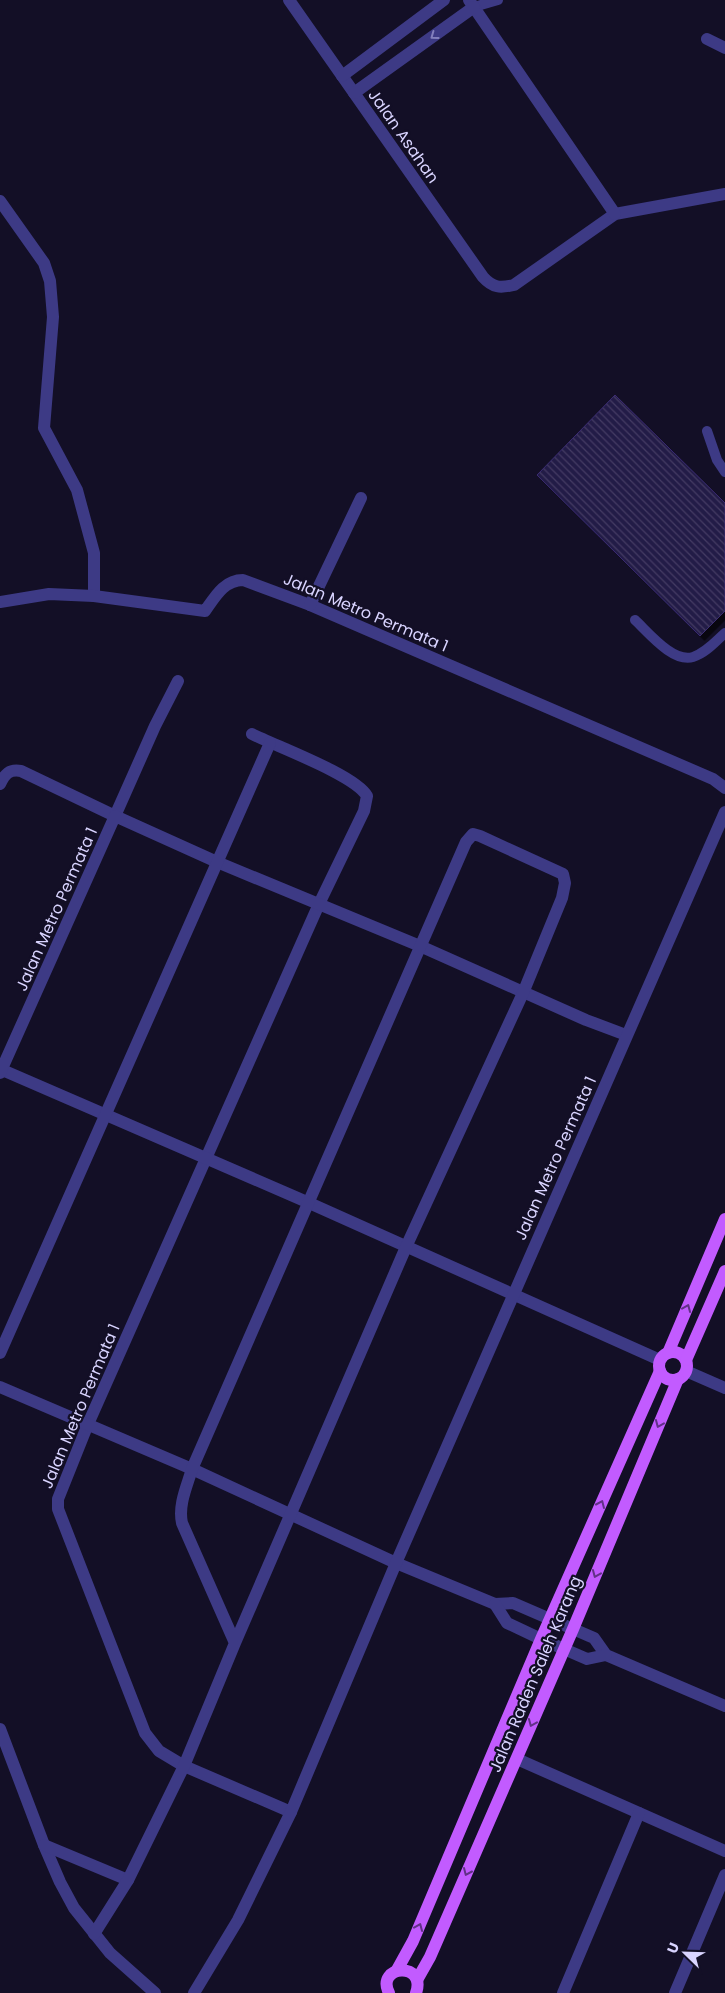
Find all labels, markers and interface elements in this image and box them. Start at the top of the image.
one-way arrow [430,30,440,39]
street label: Jalan Asahan [363,85,445,188]
street label: Jalan Metro Permata 1 [280,567,452,658]
street label: Jalan Metro Permata 1 [10,824,103,995]
street label: Jalan Metro Permata 1 [509,1073,602,1244]
one-way arrow [680,1304,691,1313]
street label: Jalan Metro Permata 1 [35,1320,126,1492]
one-way arrow [655,1419,666,1428]
one-way arrow [594,1500,605,1509]
one-way arrow [592,1569,602,1578]
street label: Jalan Raden Saleh Karang [484,1573,587,1776]
one-way arrow [528,1718,539,1727]
one-way arrow [463,1867,474,1876]
one-way arrow [412,1923,423,1932]
north arrow [660,1928,710,1978]
text: U [662,1939,684,1956]

